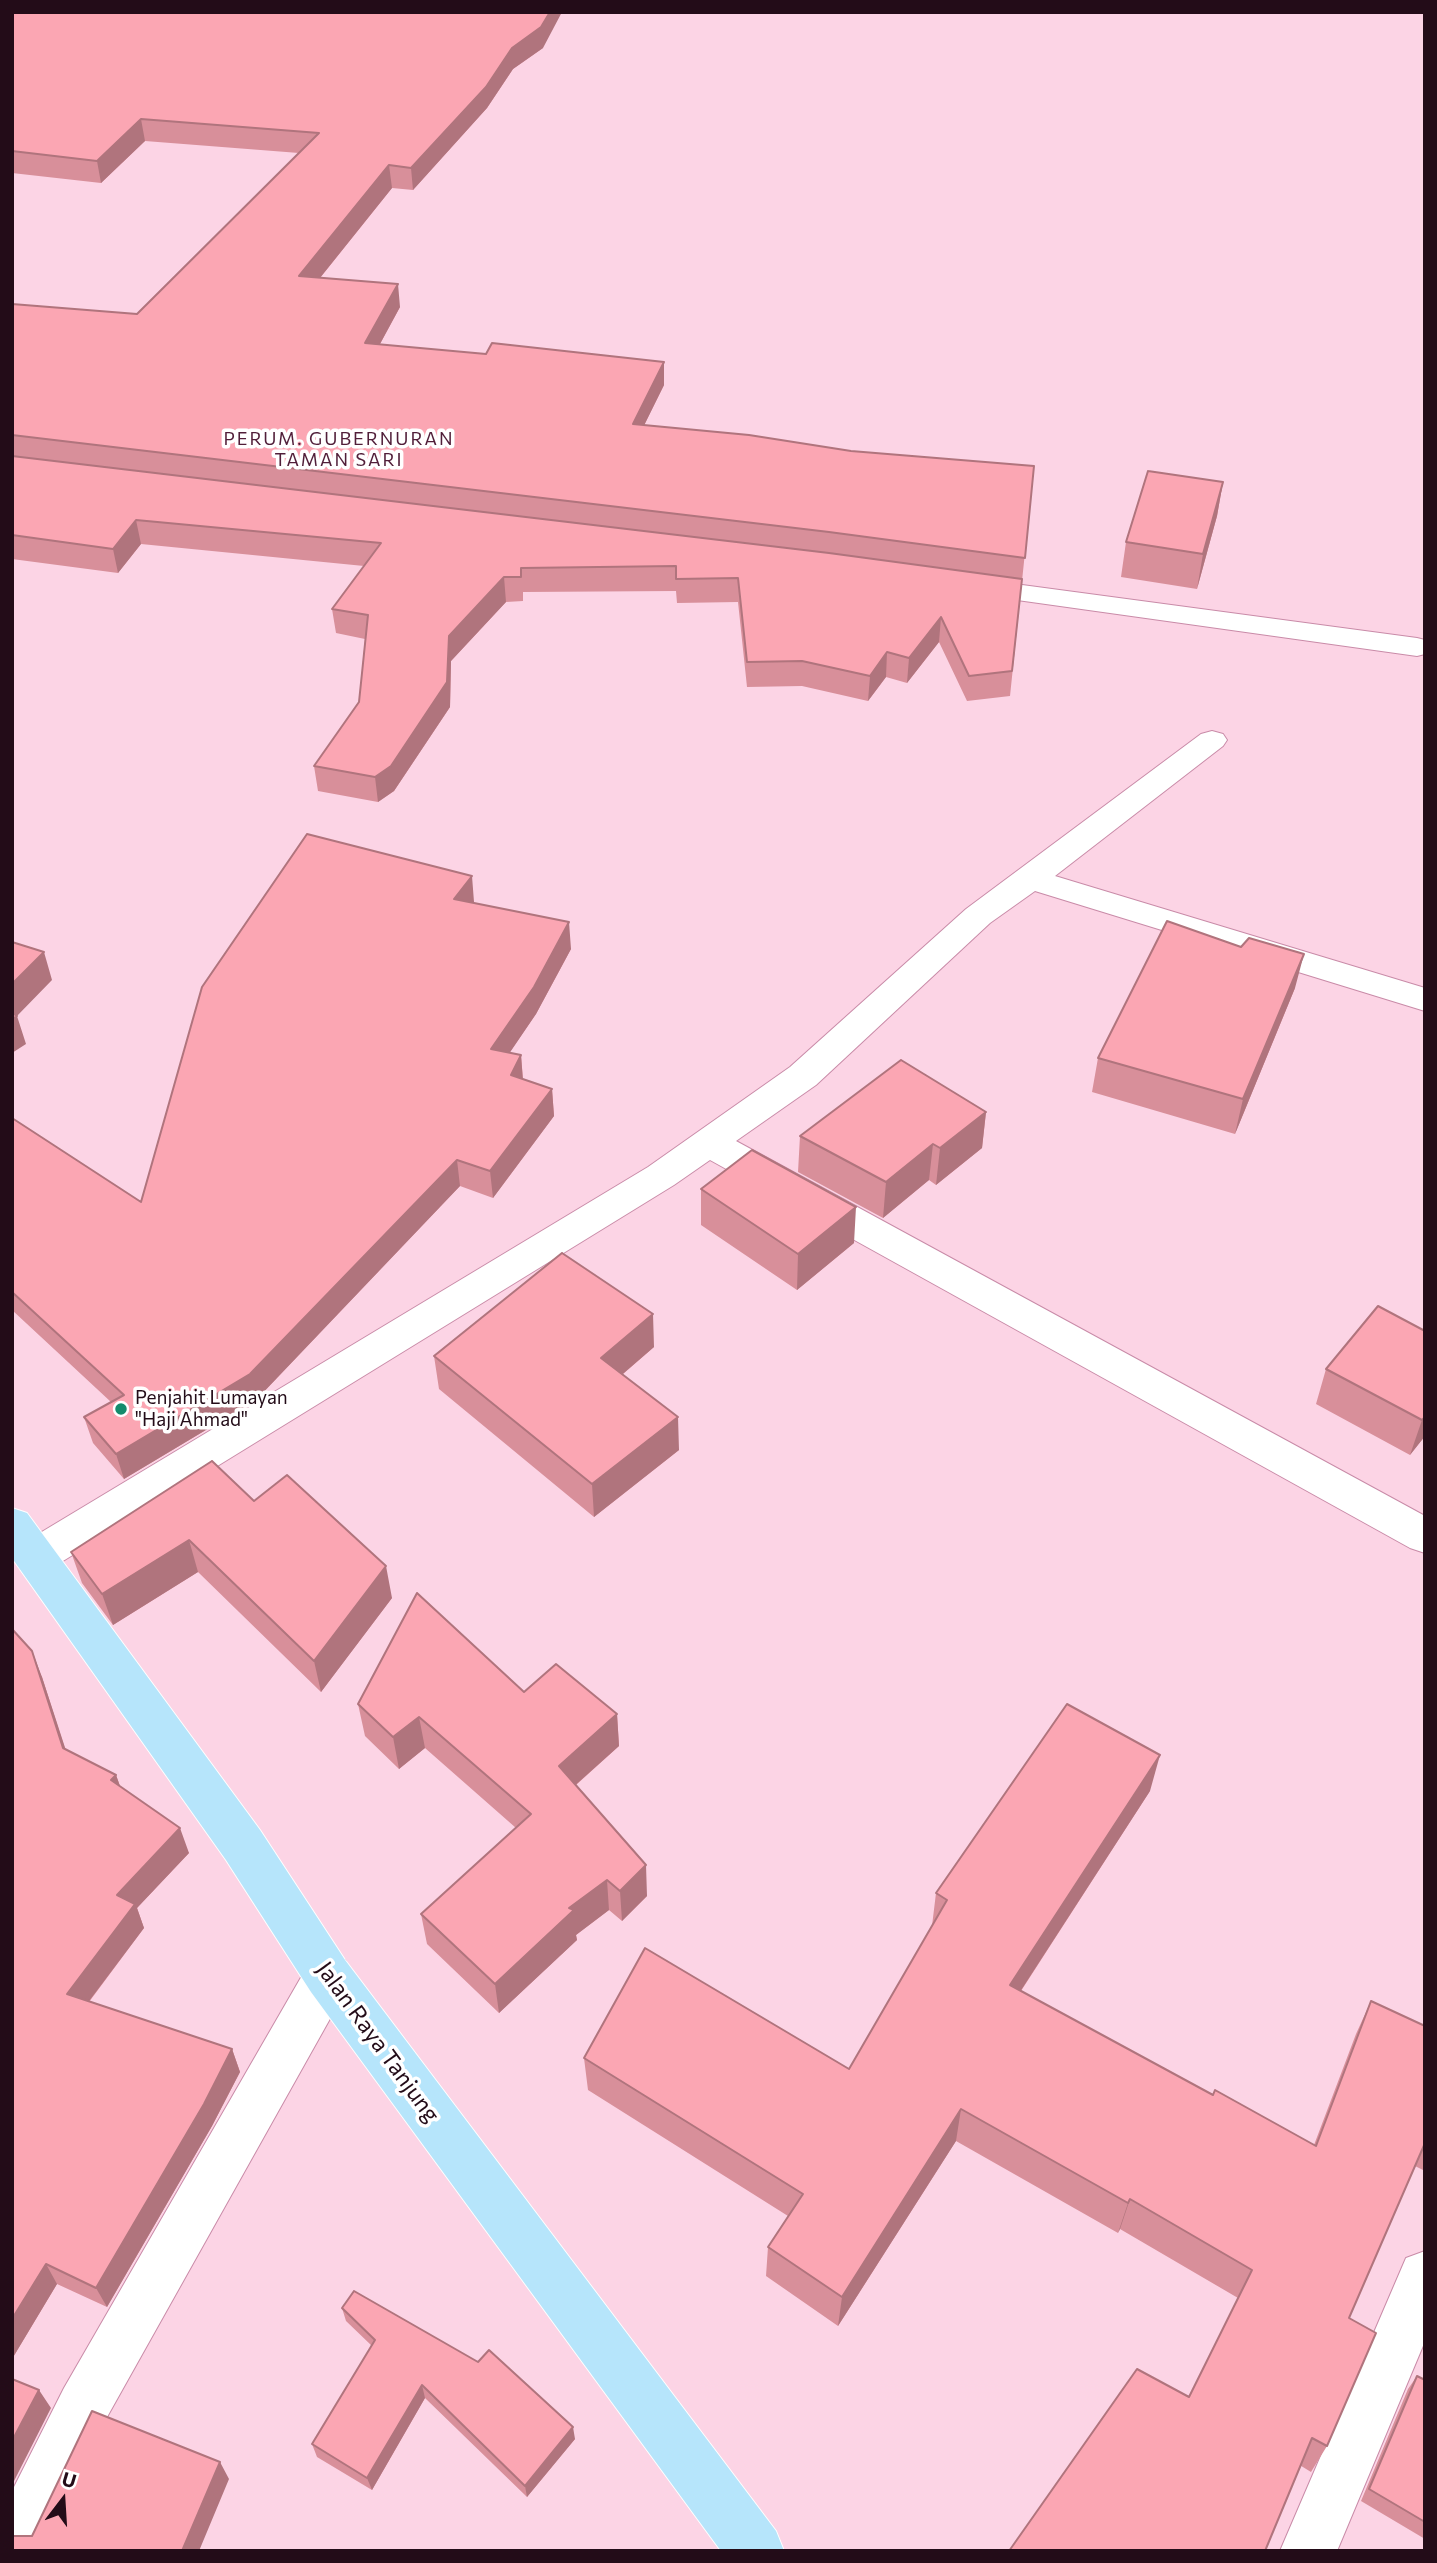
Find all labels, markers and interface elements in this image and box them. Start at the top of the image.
district label: PERUM. GUBERNURAN TAMAN SARI [226,428,452,471]
place label: Penjahit Lumayan "Haji Ahmad" [135,1387,288,1431]
marker: Penjahit Lumayan "Haji Ahmad" [113,1401,129,1417]
street label: Jalan Raya Tanjung [310,1956,446,2128]
north arrow [28,2465,98,2535]
text: U [59,2466,79,2492]

